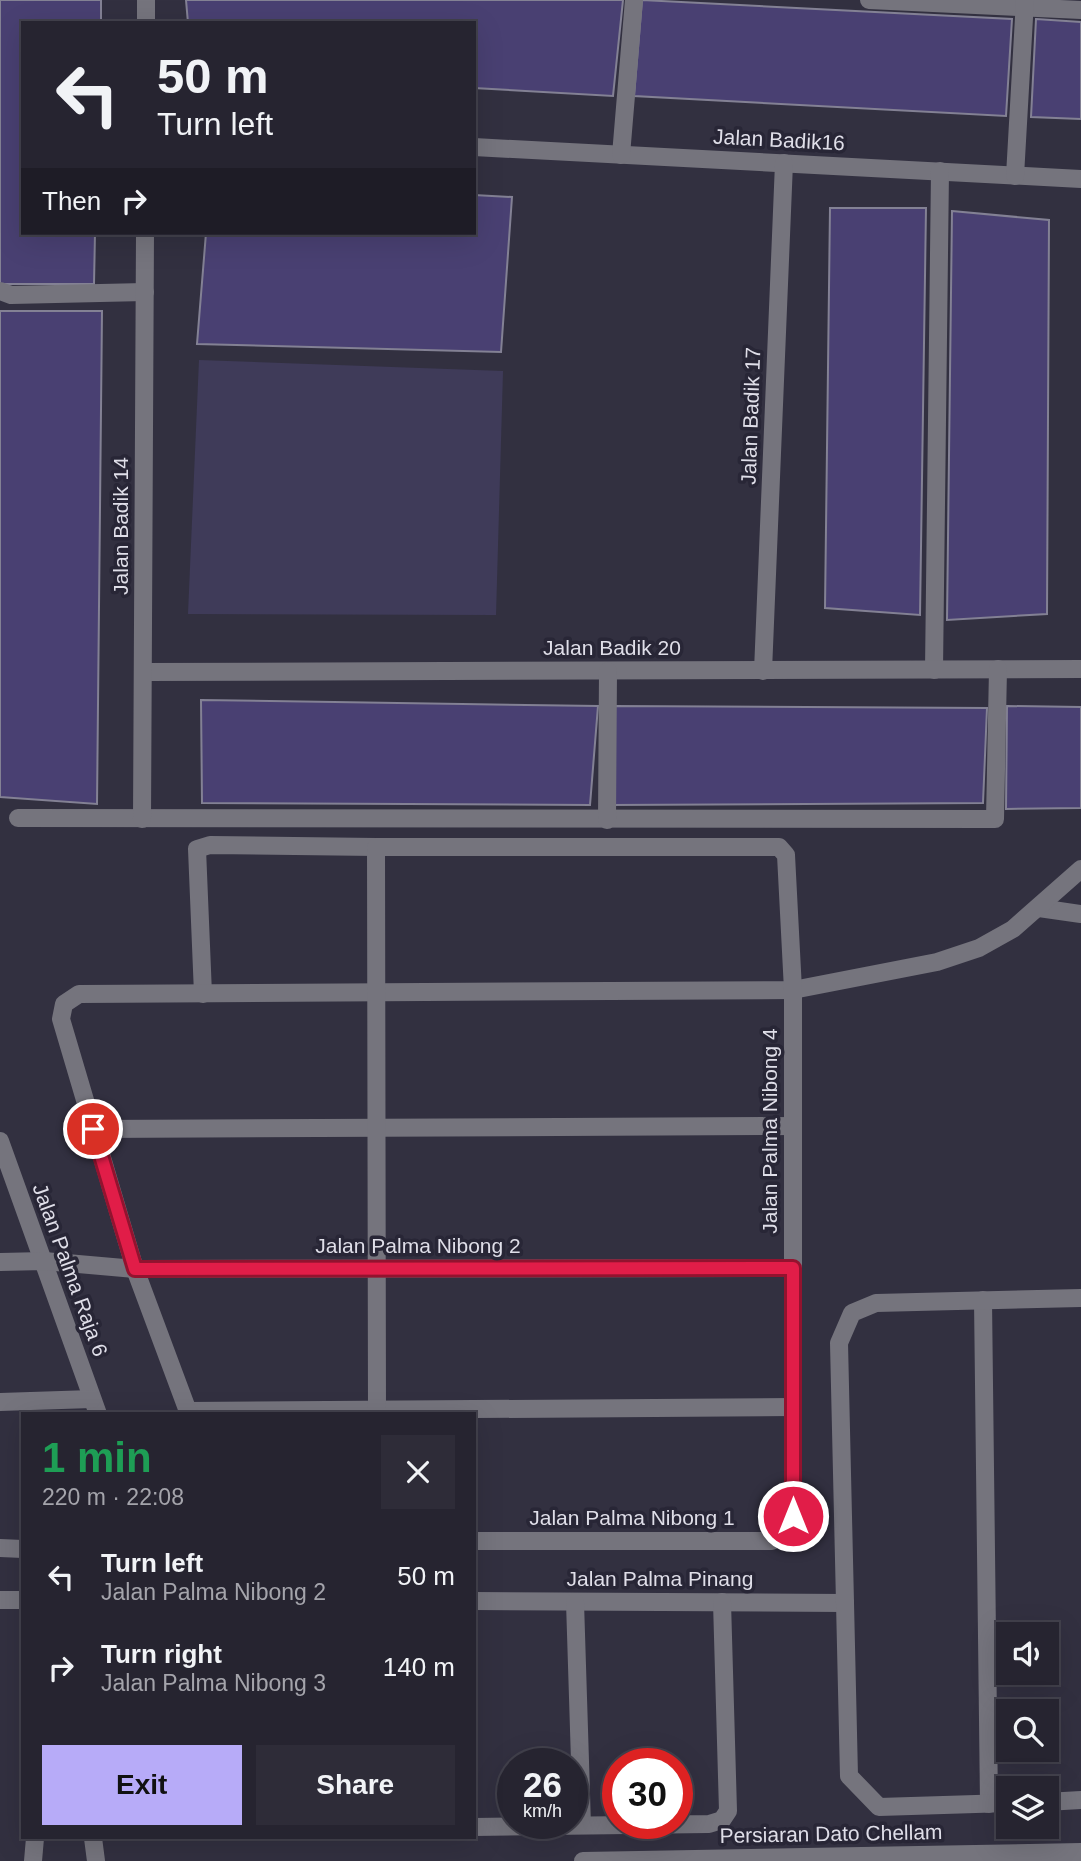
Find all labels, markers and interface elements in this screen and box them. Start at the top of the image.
icon: left [42,49,133,140]
text: 50 m [157,49,269,103]
text: Turn left [157,106,273,142]
street label: Jalan Badik16 [713,125,846,154]
icon: right [115,182,153,220]
text: Then [42,186,101,216]
street label: Jalan Badik 17 [737,347,764,485]
street label: Jalan Badik 14 [109,457,132,595]
street label: Jalan Badik 20 [543,636,681,659]
street label: Jalan Palma Nibong 4 [758,1028,781,1234]
pin [63,1099,123,1159]
icon: arrive [74,1110,112,1148]
street label: Jalan Palma Raja 6 [29,1180,112,1359]
street label: Jalan Palma Nibong 2 [315,1234,521,1257]
text: 1 min [42,1434,152,1481]
button: close [381,1435,455,1509]
position arrow [756,1479,830,1553]
text: 220 m · 22:08 [42,1484,184,1510]
street label: Jalan Palma Nibong 1 [529,1506,735,1529]
text: Turn left [101,1548,203,1578]
icon: left [42,1558,80,1596]
text: 50 m [397,1561,455,1591]
street label: Jalan Palma Pinang [567,1567,753,1590]
text: Jalan Palma Nibong 2 [101,1579,326,1605]
map controls [996,1622,1059,1839]
button: sound [996,1622,1059,1685]
text: Turn right [101,1639,222,1669]
icon: right [42,1649,80,1687]
text: 140 m [383,1652,455,1682]
text: Jalan Palma Nibong 3 [101,1670,326,1696]
button: search [996,1699,1059,1762]
button: Exit [42,1745,242,1825]
button: Share [256,1745,455,1825]
speed limit sign: 30 [602,1748,693,1839]
text: 26 [523,1765,562,1804]
button: layers [996,1776,1059,1839]
text: km/h [523,1801,562,1821]
street label: Persiaran Dato Chellam [719,1820,943,1847]

